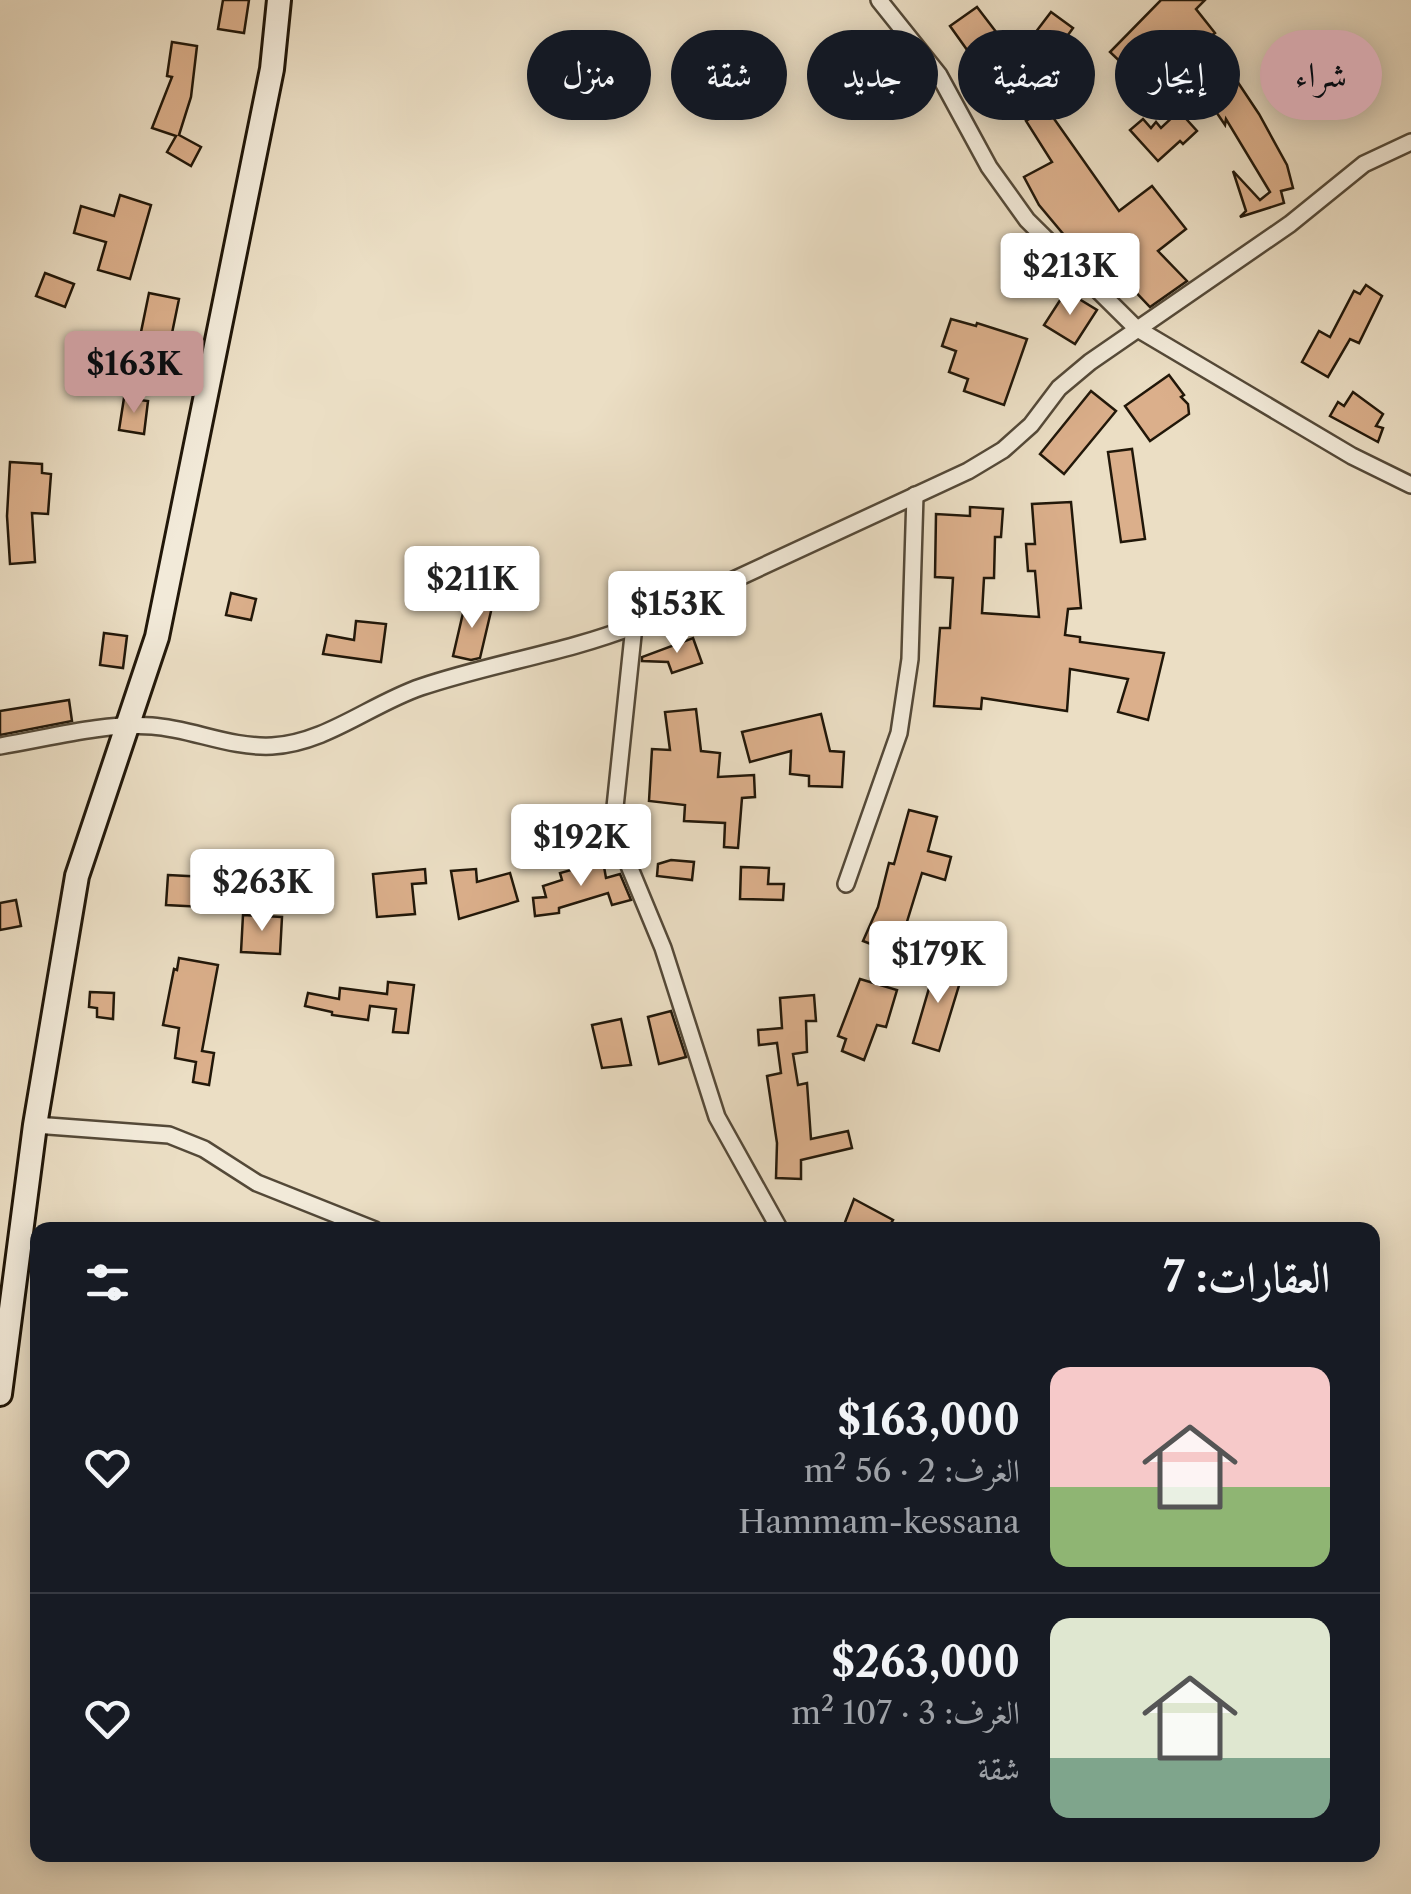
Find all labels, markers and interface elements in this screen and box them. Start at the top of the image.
chip: منزل [527,30,651,120]
chip: شقة [671,30,787,120]
chip: جديد [807,30,938,120]
chip: تصفية [958,30,1095,120]
chip: إيجار [1115,30,1240,120]
chip: شراء [1260,30,1382,120]
pin: $213K [1000,233,1140,318]
text: $213K [1023,246,1117,285]
pin: $163K [64,331,204,416]
text: $163K [86,344,182,383]
pin: $211K [402,546,542,631]
text: $211K [426,559,518,598]
pin: $153K [607,571,747,656]
text: $153K [630,584,724,623]
pin: $192K [511,804,651,889]
text: $192K [533,817,629,856]
pin: $263K [192,849,332,934]
text: $263K [212,862,312,901]
pin: $179K [868,921,1008,1006]
text: $179K [891,934,985,973]
text: العقارات: 7 [1163,1251,1330,1303]
icon: filters [80,1255,135,1310]
text: $163,000 [838,1394,1020,1446]
icon: home [1130,1407,1250,1527]
icon: heart [80,1440,135,1495]
text: الغرف: 2 · 56 m² [804,1451,1020,1490]
text: Hammam-kessana [738,1502,1020,1541]
text: $263,000 [832,1636,1020,1688]
icon: home [1130,1658,1250,1778]
icon: heart [80,1691,135,1746]
text: الغرف: 3 · 107 m² [791,1693,1020,1732]
text: شقة [978,1749,1020,1788]

